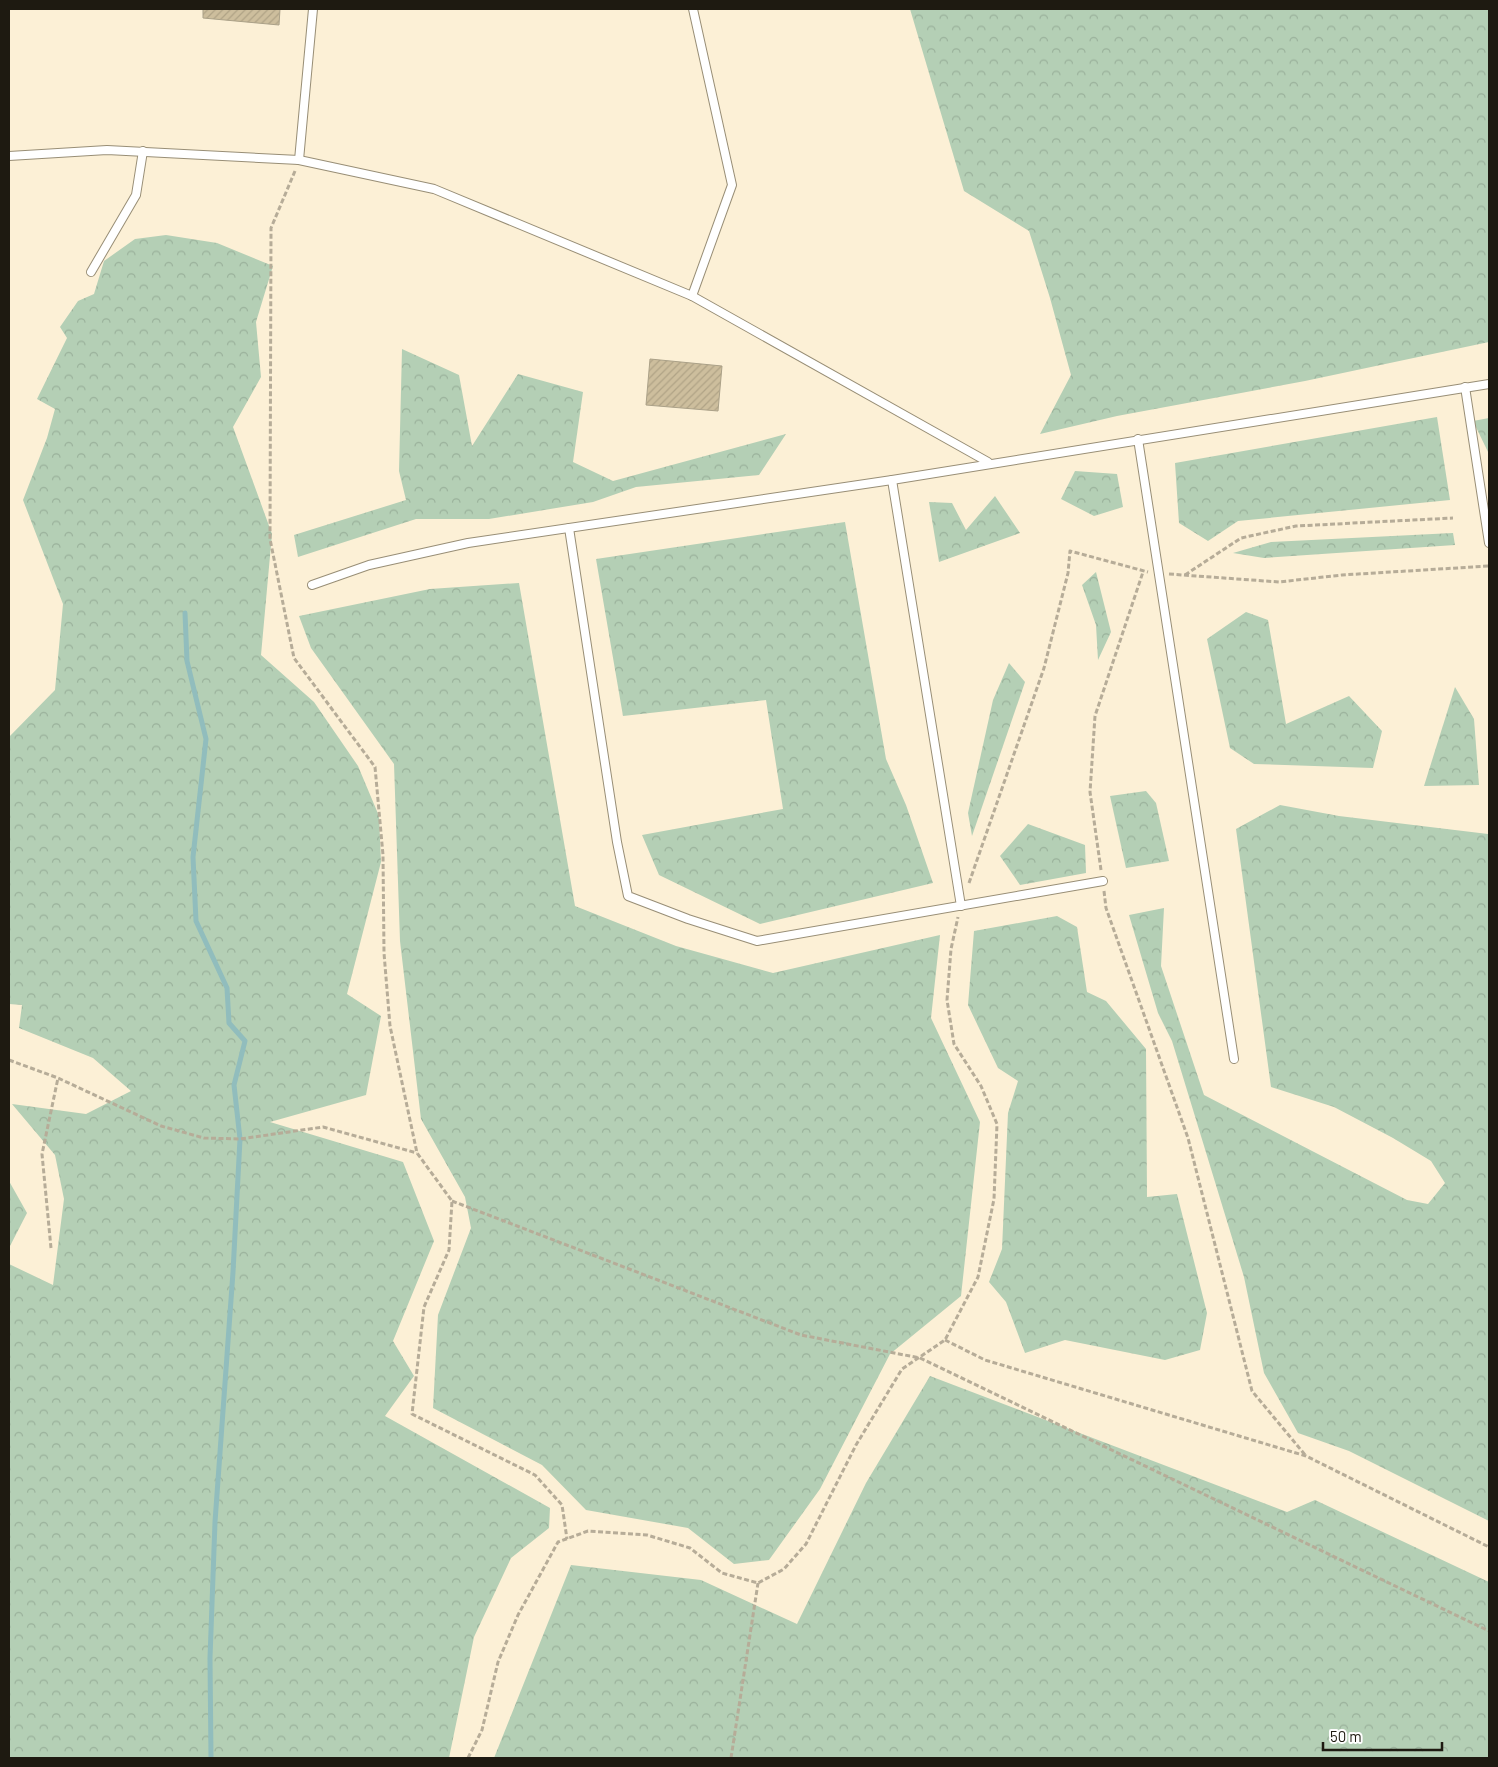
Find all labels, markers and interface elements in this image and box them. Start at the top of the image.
scale bar [1323,1720,1442,1752]
text: 50 m [1330,1727,1362,1745]

